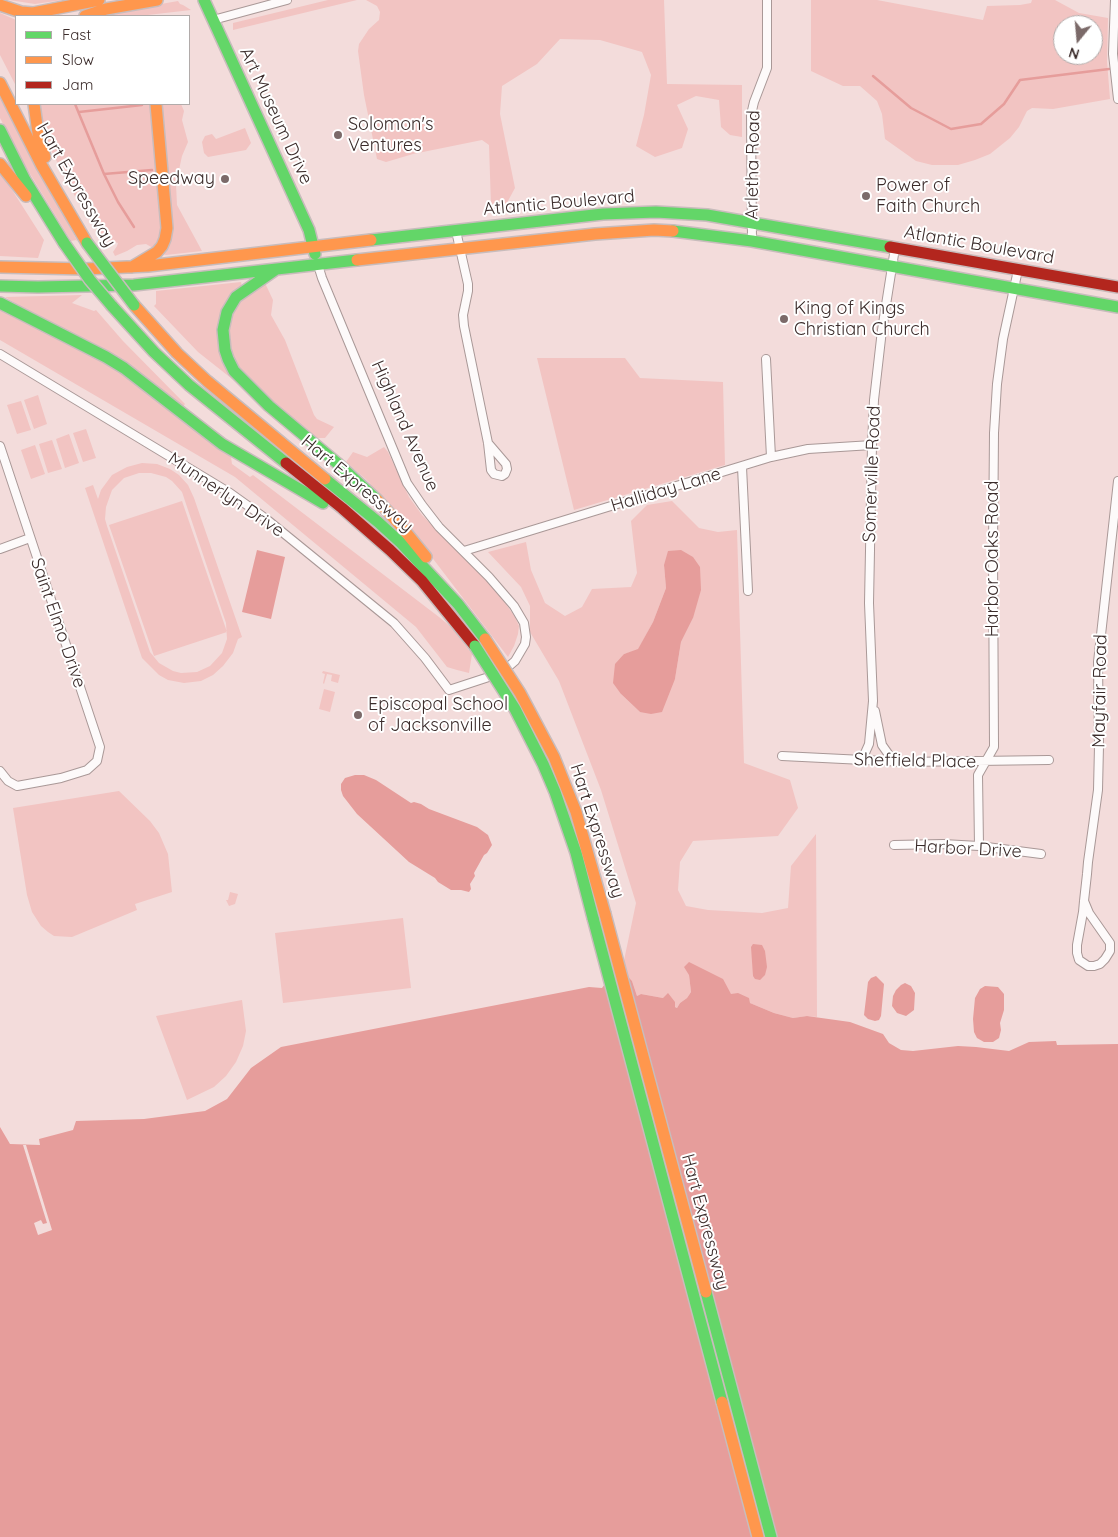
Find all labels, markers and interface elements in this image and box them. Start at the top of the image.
legend [15,15,190,105]
north arrow [1053,15,1103,65]
text: Fast [62,25,91,44]
text: N [1066,43,1081,64]
street label: Art Museum Drive [235,44,317,188]
text: Slow [62,50,94,69]
text: Jam [62,75,93,94]
street label: Arletha Road [741,110,765,220]
place label: Solomon's Ventures [348,114,433,156]
street label: Hart Expressway [32,119,120,251]
marker: Solomon's Ventures [332,129,344,141]
place label: Speedway [128,168,215,190]
marker: Speedway [219,173,231,185]
place label: Power of Faith Church [876,175,980,218]
street label: Atlantic Boulevard [482,186,636,220]
marker: Power of Faith Church [860,190,872,202]
street label: Atlantic Boulevard [902,221,1056,269]
place label: King of Kings Christian Church [794,298,930,340]
marker: King of Kings Christian Church [778,313,790,325]
street label: Highland Avenue [366,357,444,495]
street label: Somerville Road [859,405,885,543]
street label: Hart Expressway [296,431,418,537]
street label: Munnerlyn Drive [164,448,288,542]
street label: Halliday Lane [608,463,724,517]
street label: Harbor Oaks Road [982,481,1004,637]
street label: Saint Elmo Drive [26,555,90,691]
street label: Mayfair Road [1088,634,1112,748]
place label: Episcopal School of Jacksonville [368,694,508,736]
marker: Episcopal School of Jacksonville [352,709,364,721]
street label: Sheffield Place [854,749,976,773]
street label: Hart Expressway [565,761,629,901]
street label: Harbor Drive [914,835,1022,863]
street label: Hart Expressway [676,1152,734,1292]

